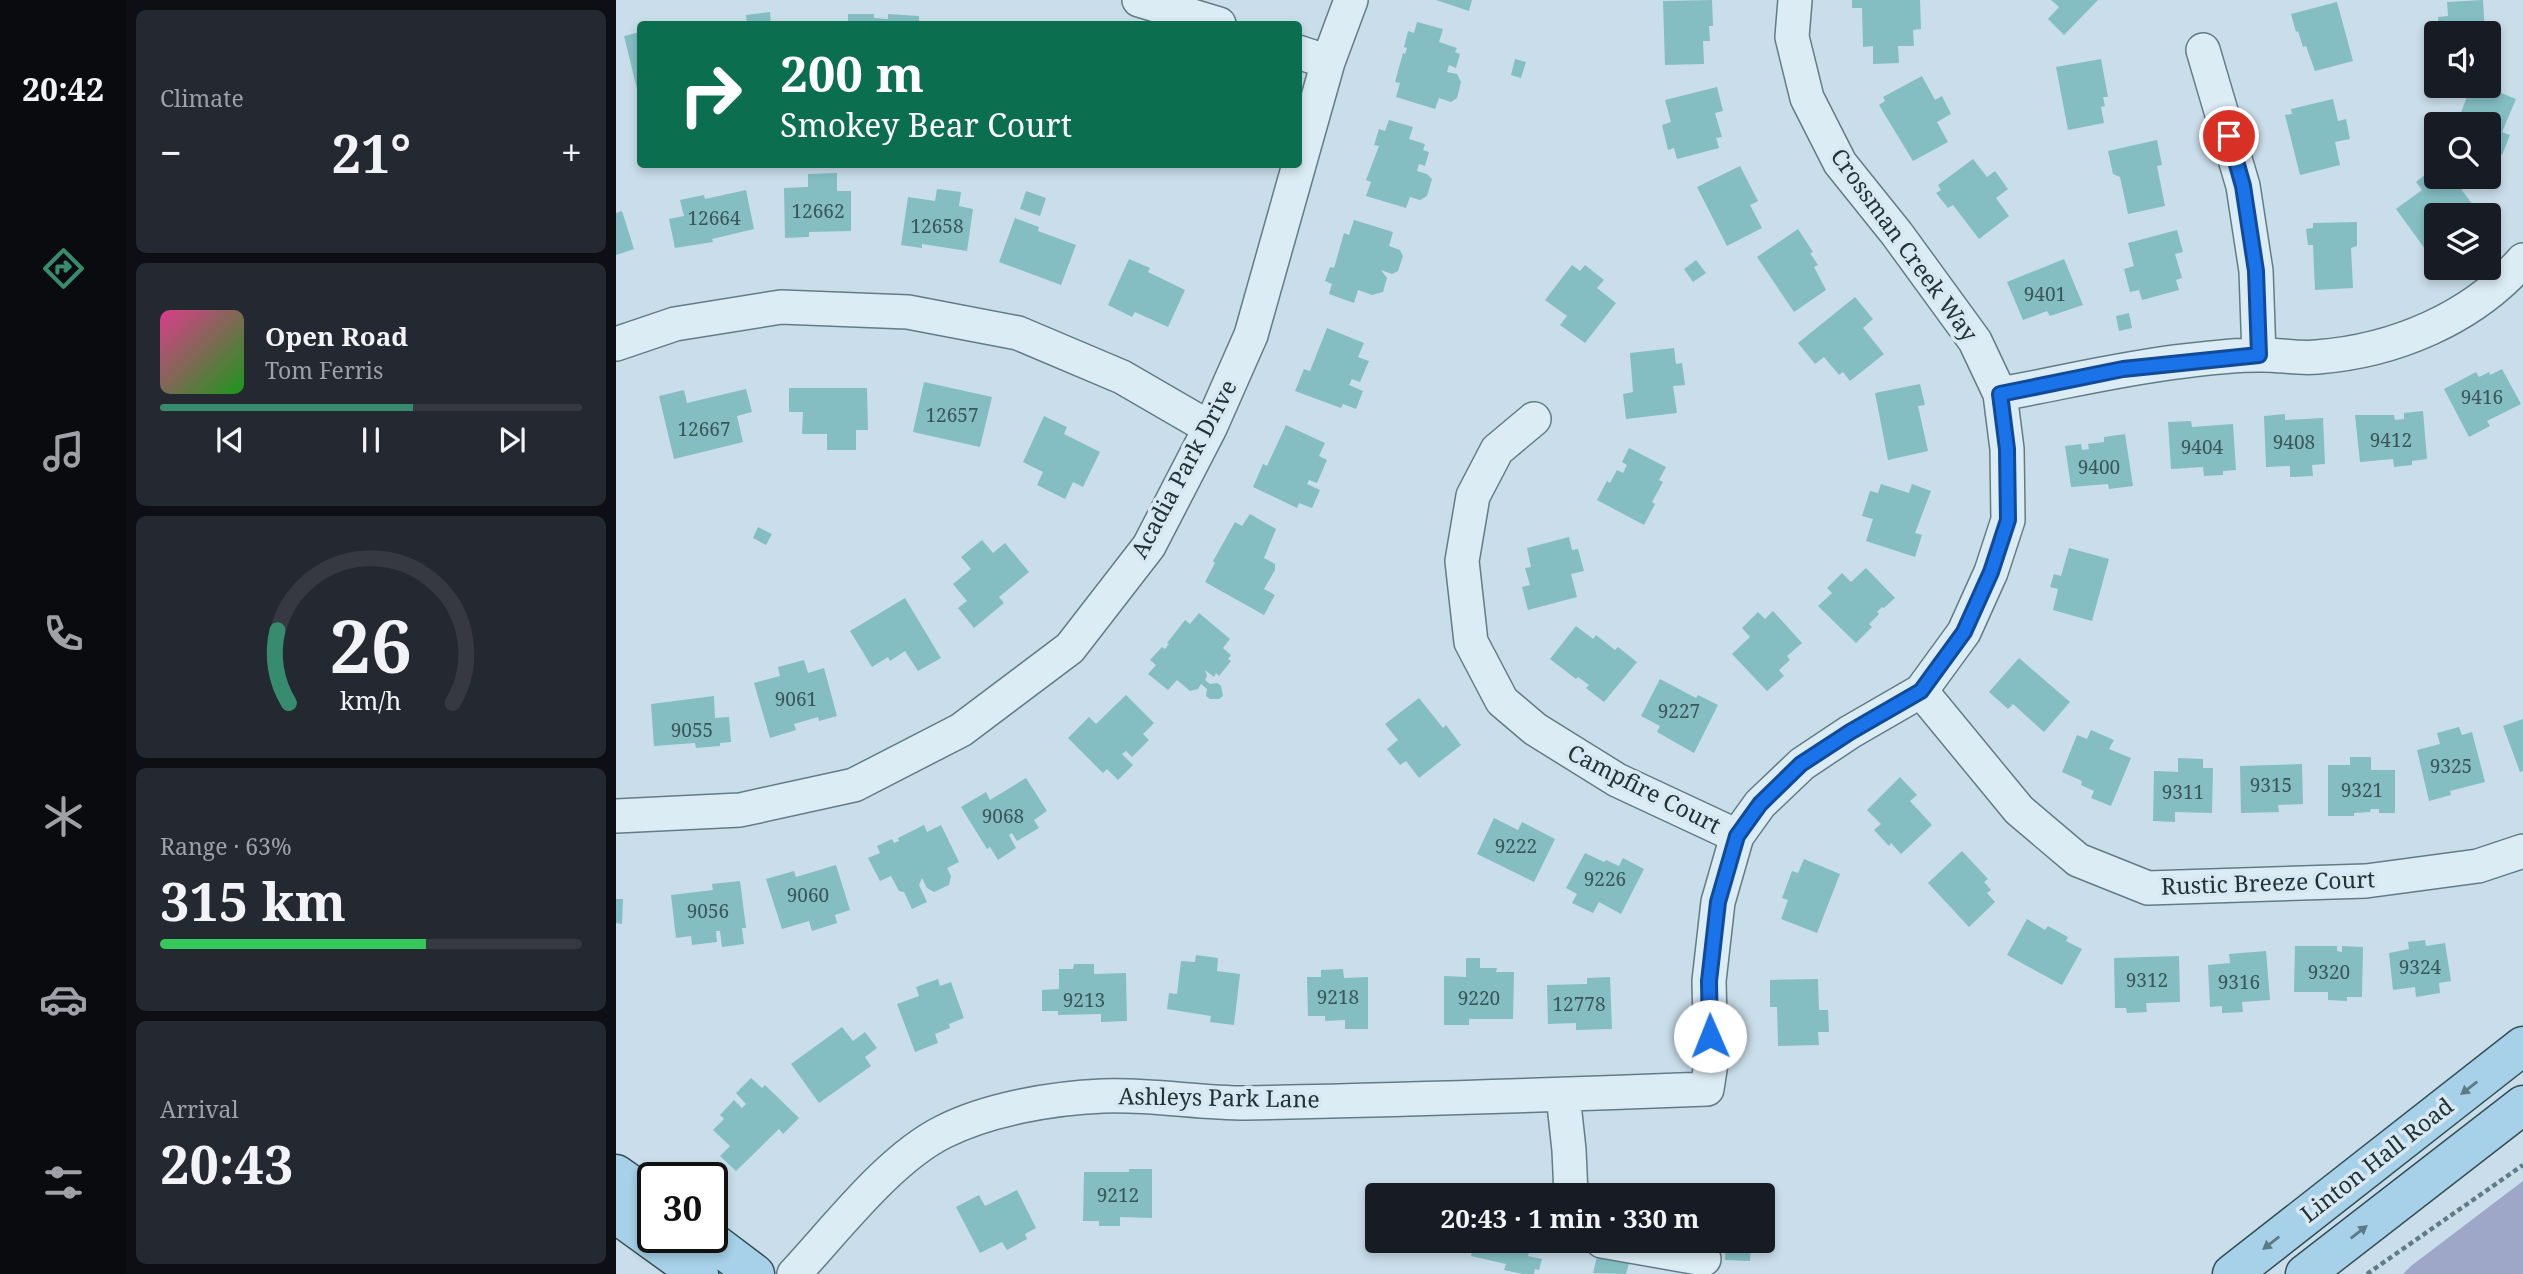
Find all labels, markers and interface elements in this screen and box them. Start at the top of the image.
map controls [2424,21,2501,280]
button: sound [2424,21,2501,98]
text: 200 m [780,40,924,106]
icon: right [665,49,756,140]
text: 20:42 [22,67,104,110]
text: Climate [160,82,244,114]
text: Smokey Bear Court [780,103,1072,146]
pin [2199,106,2259,166]
button: search [2424,112,2501,189]
text: 21° [332,117,411,188]
icon: arrive [2210,117,2248,155]
text: − [160,126,182,178]
text: + [561,126,582,178]
street label: Crossman Creek Way [1824,141,1986,347]
house number: 12662 [791,198,845,224]
button: layers [2424,203,2501,280]
house number: 12664 [687,205,741,231]
house number: 12658 [910,213,964,239]
icon: directions [39,244,88,293]
house number: 9401 [2024,281,2066,307]
text: Open Road [265,318,408,354]
text: Tom Ferris [265,354,383,386]
street label: Acadia Park Drive [1122,374,1244,563]
house number: 9416 [2461,384,2503,410]
house number: 12657 [925,402,979,428]
house number: 12667 [677,416,731,442]
icon: previous [211,421,249,459]
icon: pause [352,421,390,459]
icon: next [493,421,531,459]
icon: music [39,427,88,476]
house number: 9412 [2370,427,2412,453]
house number: 9408 [2273,429,2315,455]
house number: 9404 [2181,434,2224,460]
house number: 9400 [2078,454,2120,480]
text: 26 [330,595,412,694]
icon: phone [39,609,88,658]
text: km/h [340,683,402,717]
house number: 9061 [775,686,817,712]
house number: 9227 [1658,698,1700,724]
house number: 9055 [671,717,713,743]
street label: Campfire Court [1562,736,1727,841]
house number: 9325 [2430,753,2472,779]
house number: 9315 [2250,772,2292,798]
house number: 9321 [2341,777,2383,803]
house number: 9311 [2162,779,2204,805]
icon: climate [39,792,88,841]
house number: 9068 [982,803,1024,829]
text: Range · 63% [160,830,292,862]
house number: 9222 [1495,833,1537,859]
street label: Rustic Breeze Court [2160,862,2376,902]
text: 315 km [160,865,346,936]
house number: 9226 [1584,866,1626,892]
house number: 9060 [787,882,829,908]
house number: 9056 [687,898,729,924]
house number: 9324 [2399,954,2442,980]
house number: 9320 [2308,959,2350,985]
house number: 9312 [2126,967,2168,993]
house number: 9316 [2218,969,2260,995]
icon: car [39,975,88,1024]
house number: 9218 [1317,984,1359,1010]
house number: 9220 [1458,985,1500,1011]
house number: 9213 [1063,987,1105,1013]
house number: 12778 [1552,991,1606,1017]
position arrow [1673,999,1747,1073]
street label: Ashleys Park Lane [1118,1079,1320,1115]
one-way arrow [2461,1080,2479,1095]
street label: Linton Hall Road [2293,1089,2459,1229]
text: Arrival [160,1093,239,1125]
text: 20:43 [160,1128,293,1199]
icon: filters [39,1158,88,1207]
speed limit sign: 30 [637,1162,728,1253]
house number: 9212 [1097,1182,1139,1208]
text: 20:43 · 1 min · 330 m [1440,1200,1700,1236]
one-way arrow [2350,1224,2368,1239]
one-way arrow [2262,1236,2280,1250]

